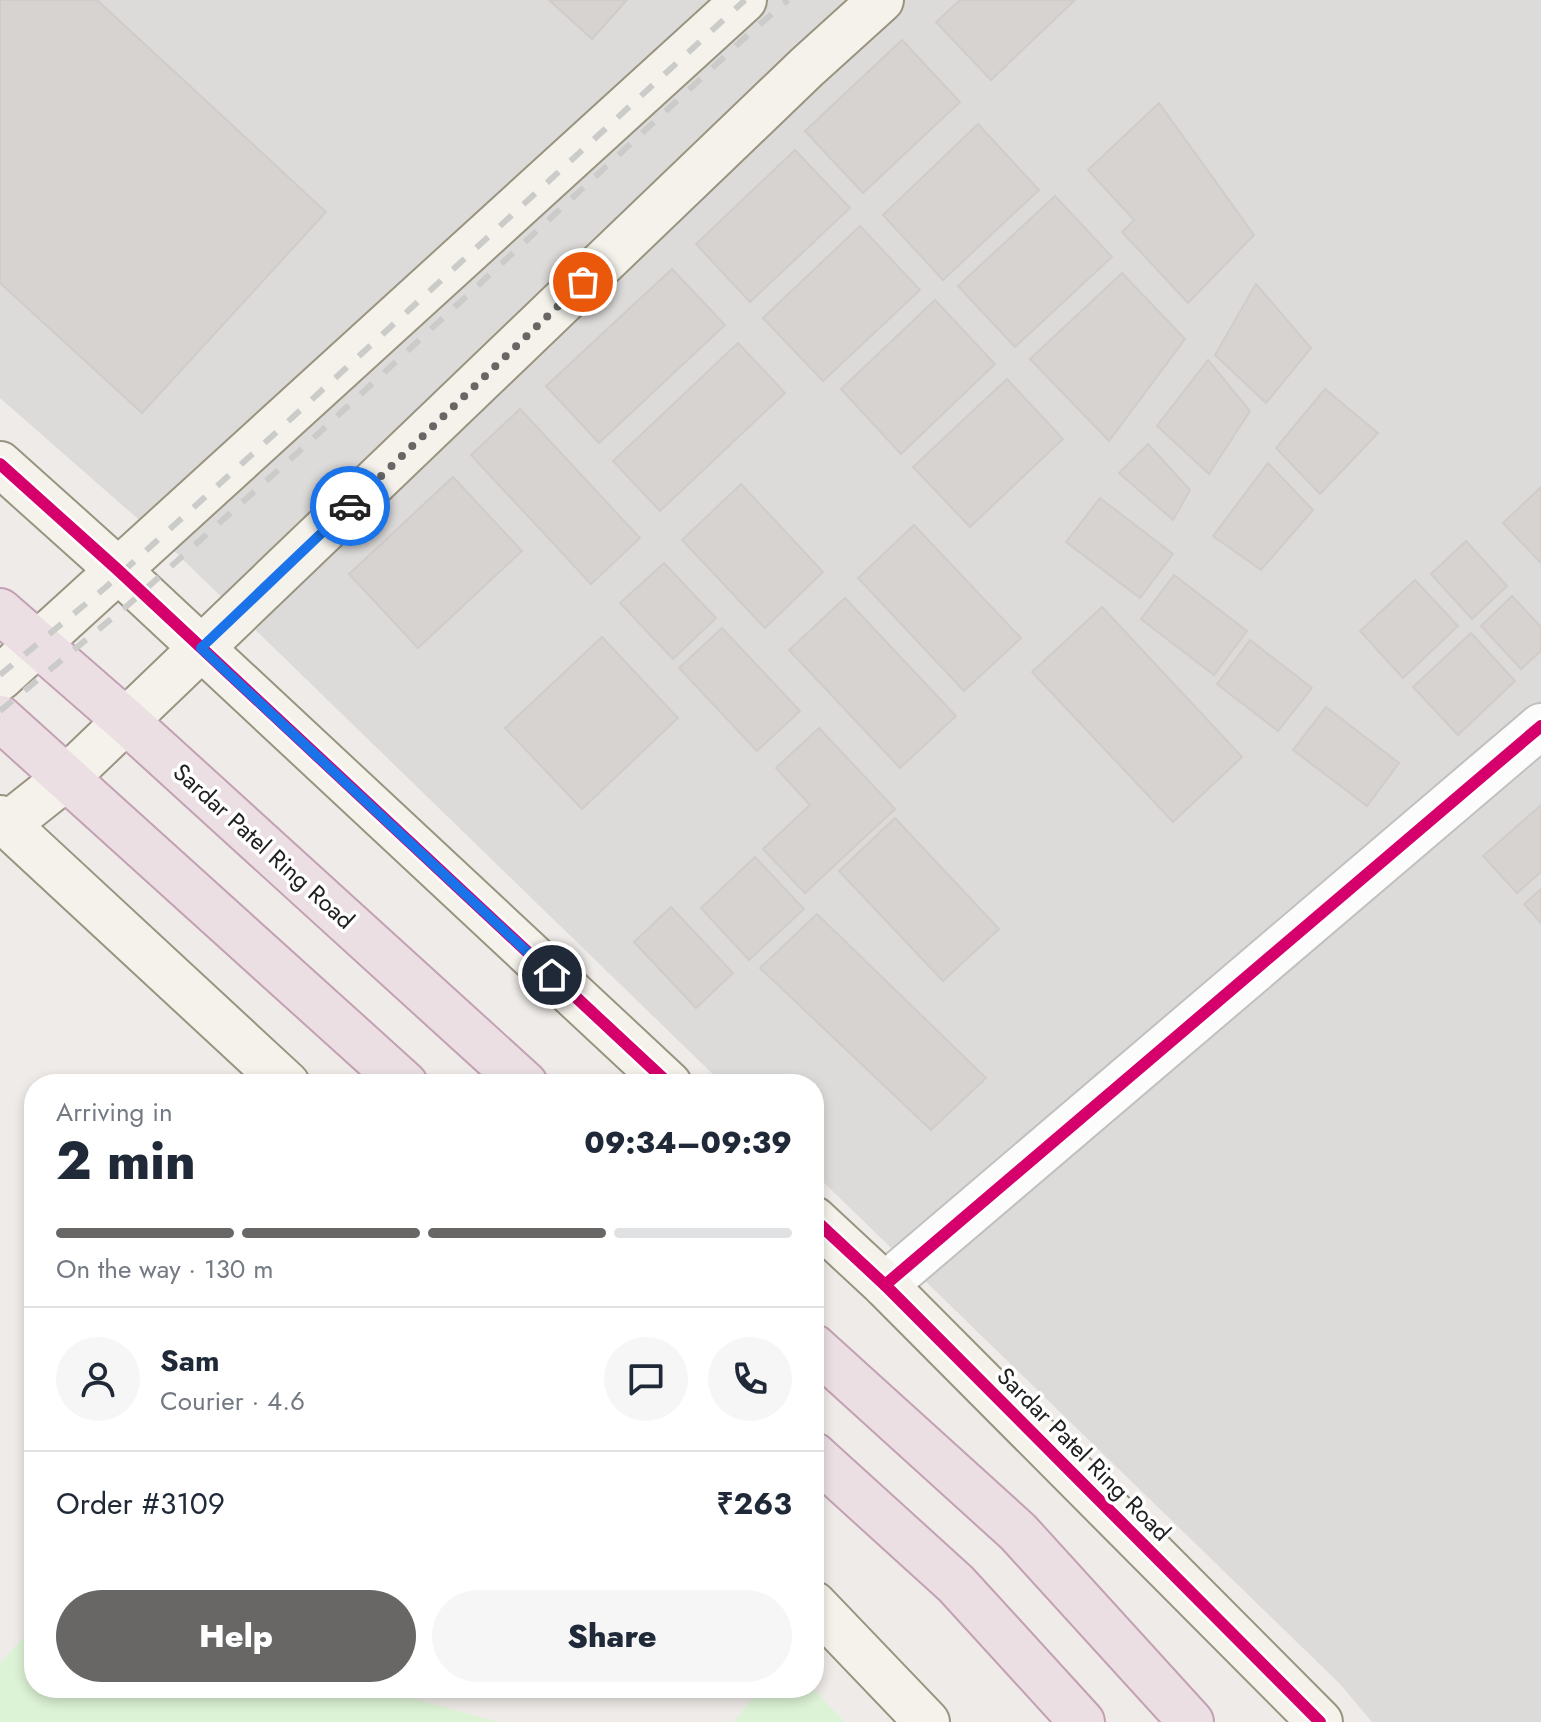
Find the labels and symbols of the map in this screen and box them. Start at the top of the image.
pin [549,248,617,316]
courier [310,466,390,546]
street label: Sardar Patel Ring Road [166,755,362,937]
pin [518,941,586,1009]
street label: Sardar Patel Ring Road [989,1359,1179,1549]

